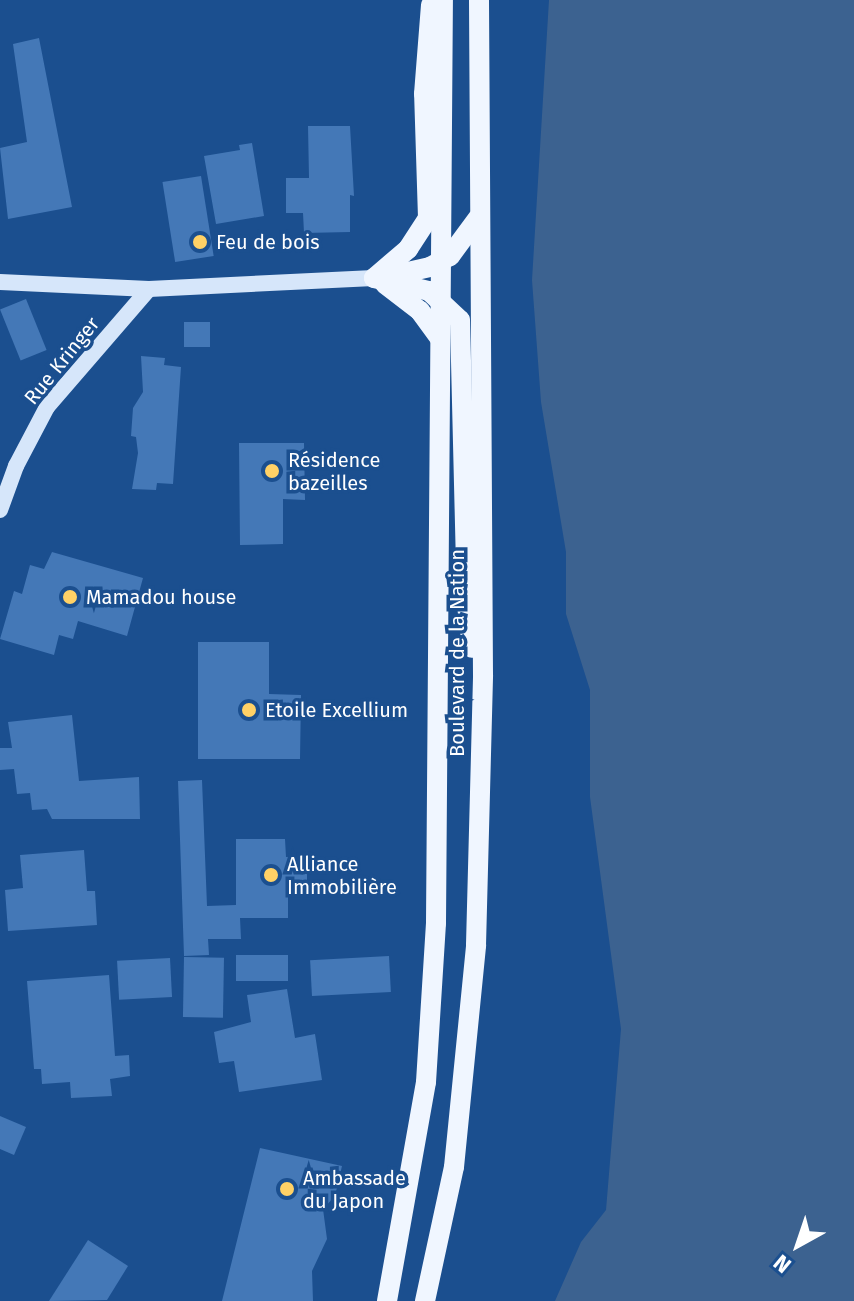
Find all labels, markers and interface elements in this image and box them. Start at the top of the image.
place label: Feu de bois [216,230,320,254]
marker: Feu de bois [191,233,209,251]
street label: Rue Kringer [19,312,105,410]
place label: Résidence bazeilles [288,448,380,495]
marker: Résidence bazeilles [263,462,281,480]
street label: Boulevard de la Nation [445,549,469,757]
place label: Mamadou house [86,585,236,609]
marker: Mamadou house [61,588,79,606]
place label: Etoile Excellium [265,698,408,722]
marker: Etoile Excellium [240,701,258,719]
place label: Alliance Immobilière [287,852,397,899]
marker: Alliance Immobilière [262,866,280,884]
place label: Ambassade du Japon [303,1166,406,1213]
marker: Ambassade du Japon [278,1180,296,1198]
north arrow [758,1205,838,1285]
text: N [768,1249,797,1279]

